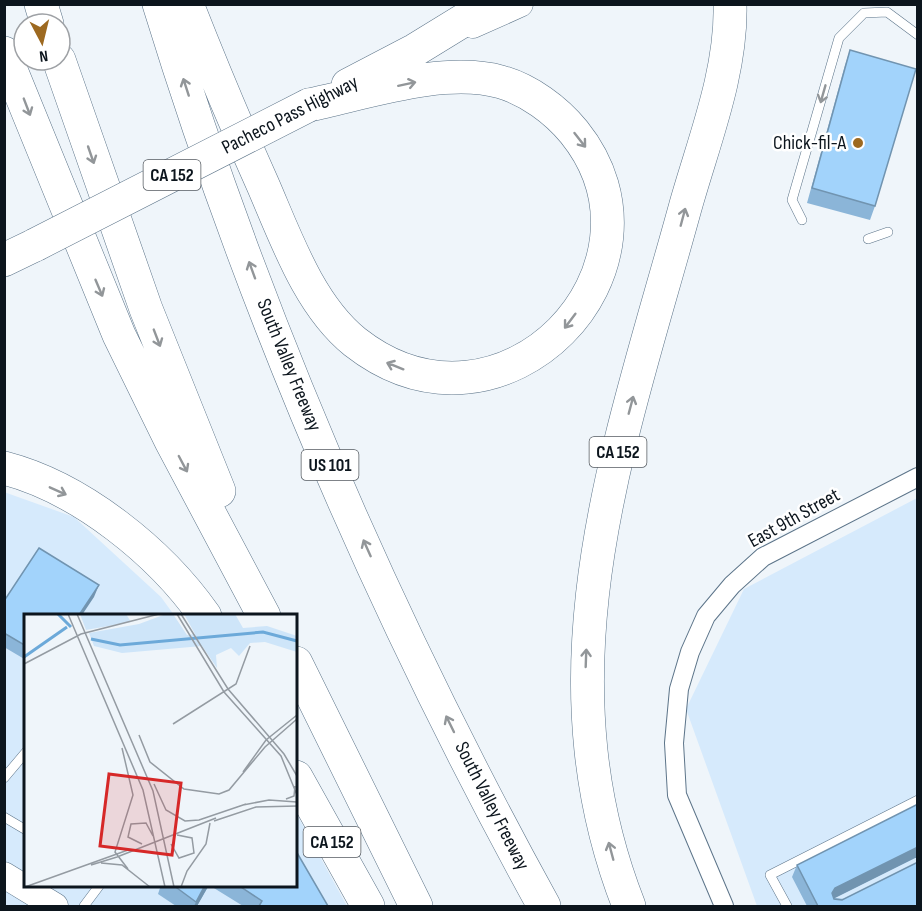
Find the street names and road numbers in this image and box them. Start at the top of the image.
street label: Pacheco Pass Highway [218,70,362,160]
road number: CA 152 [144,160,201,190]
street label: South Valley Freeway [252,295,327,435]
road number: CA 152 [590,437,646,467]
road number: US 101 [302,450,358,480]
street label: East 9th Street [744,483,844,553]
street label: South Valley Freeway [449,738,535,874]
road number: CA 152 [304,827,360,857]

